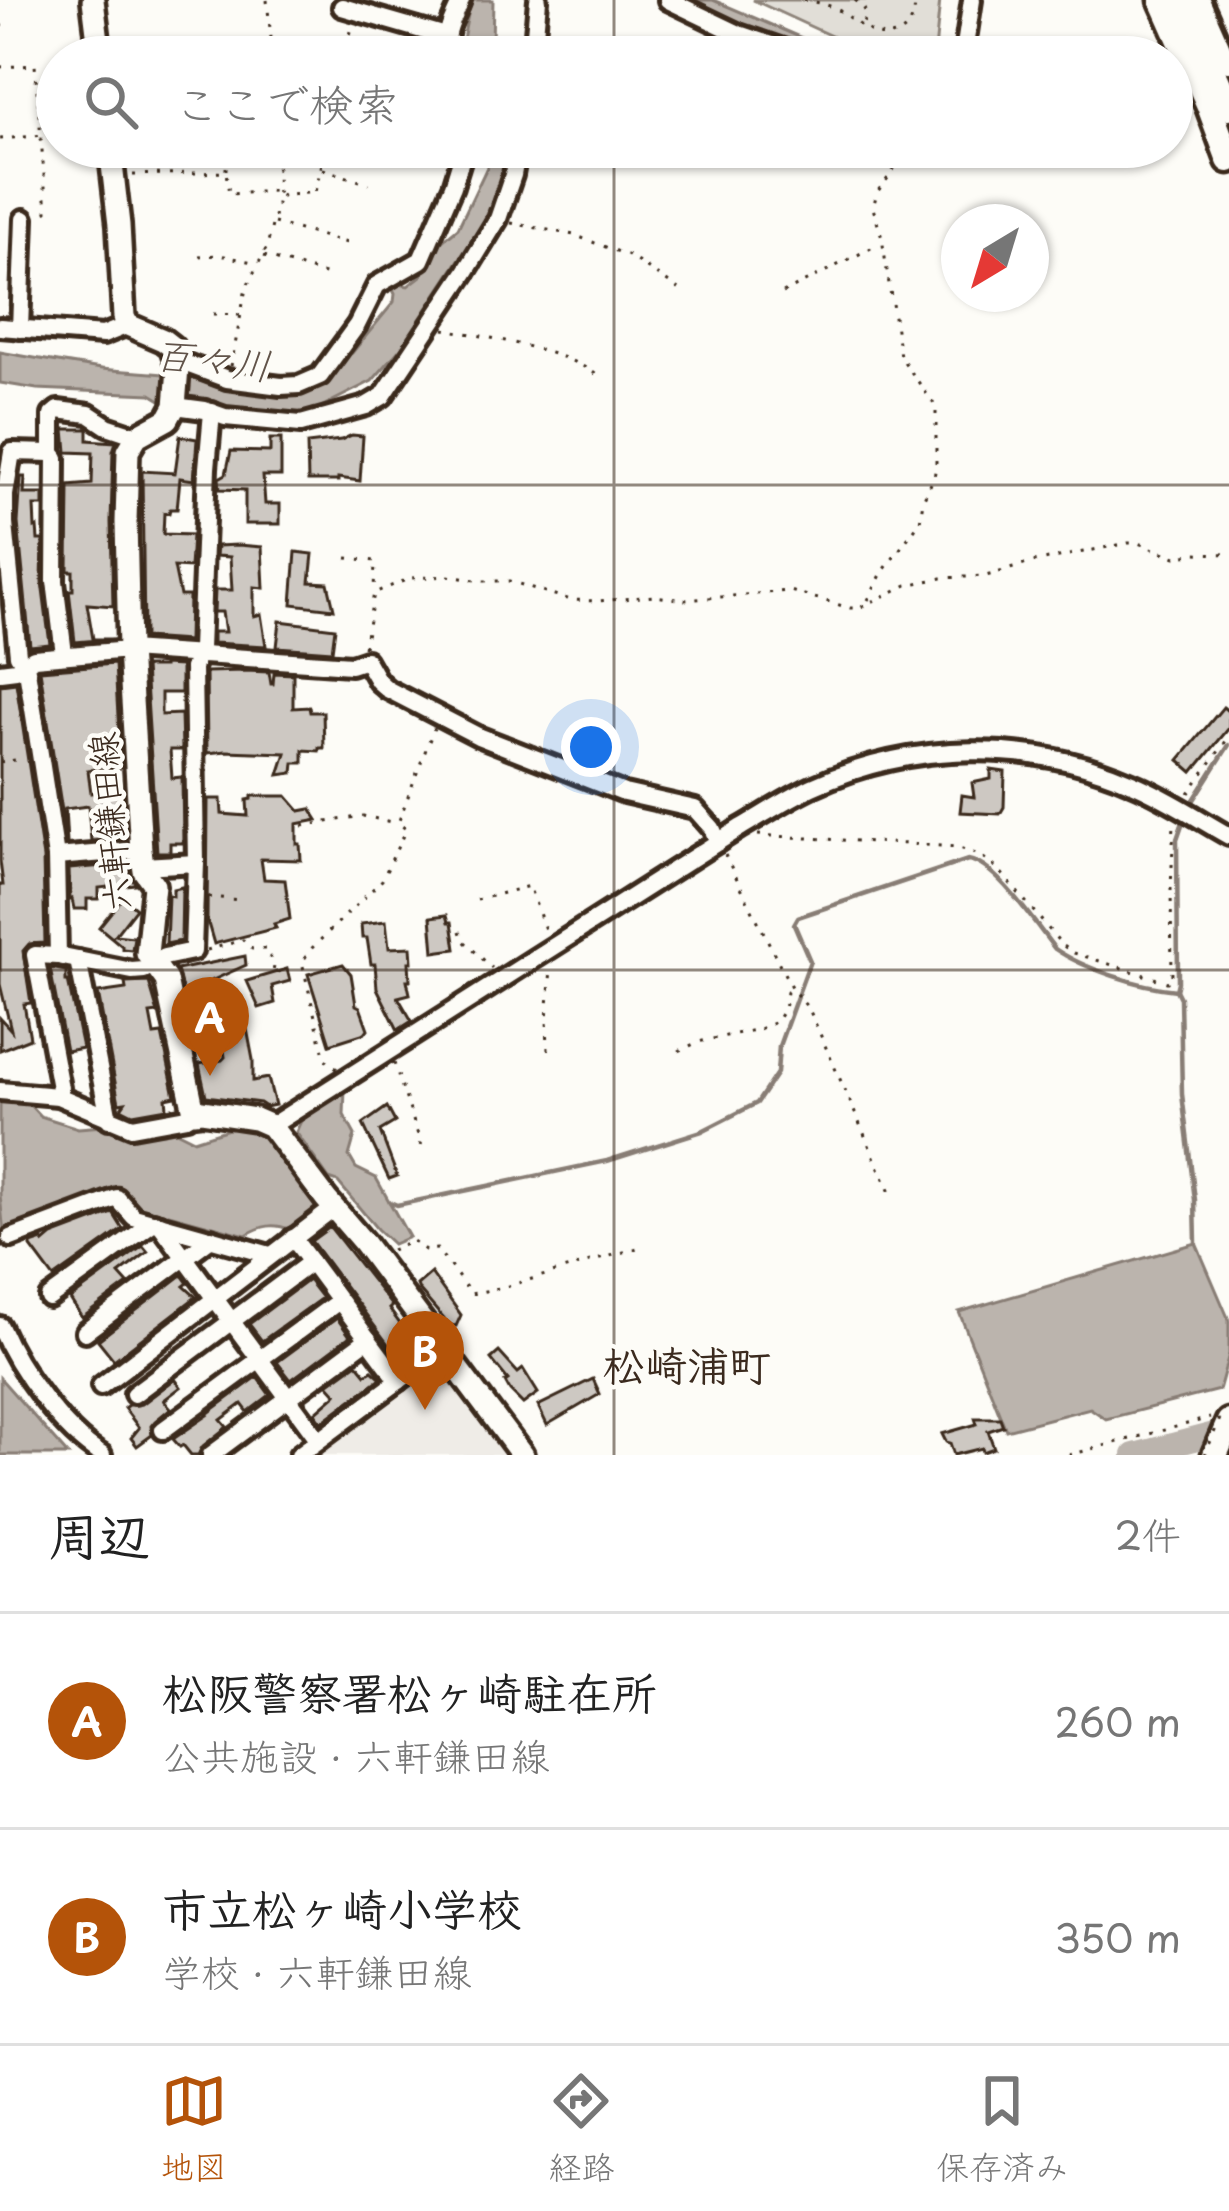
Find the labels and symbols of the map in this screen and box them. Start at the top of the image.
north arrow [941,204,1049,312]
water label: 百々川 [152,323,274,393]
your location [561,717,621,777]
street label: 六軒鎌田線 [73,730,143,914]
pin: A [171,977,249,1076]
pin: B [386,1311,464,1410]
district label: 松崎浦町 [603,1332,771,1395]

